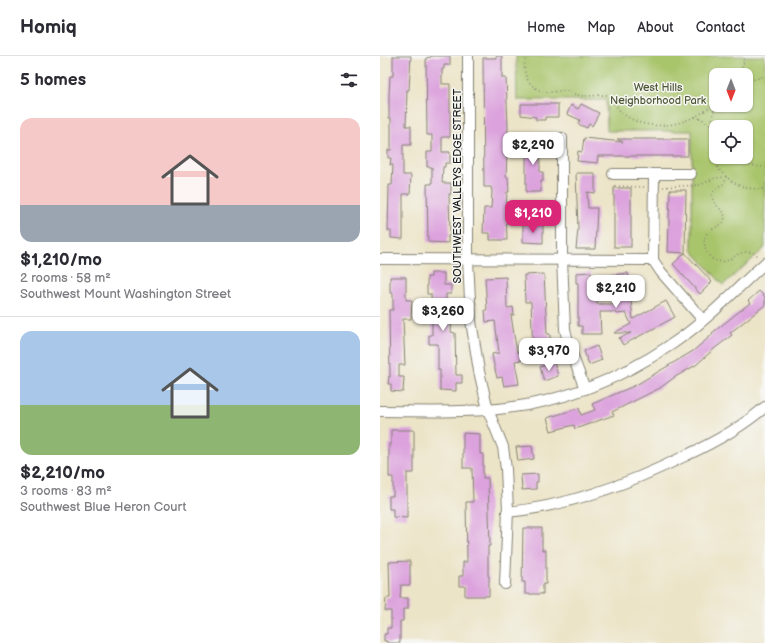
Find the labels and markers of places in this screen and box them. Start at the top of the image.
pin: $2,290 [500,132,566,166]
pin: $1,210 [500,200,566,234]
pin: $2,210 [583,275,649,309]
pin: $3,260 [410,298,476,332]
pin: $3,970 [516,338,582,372]

